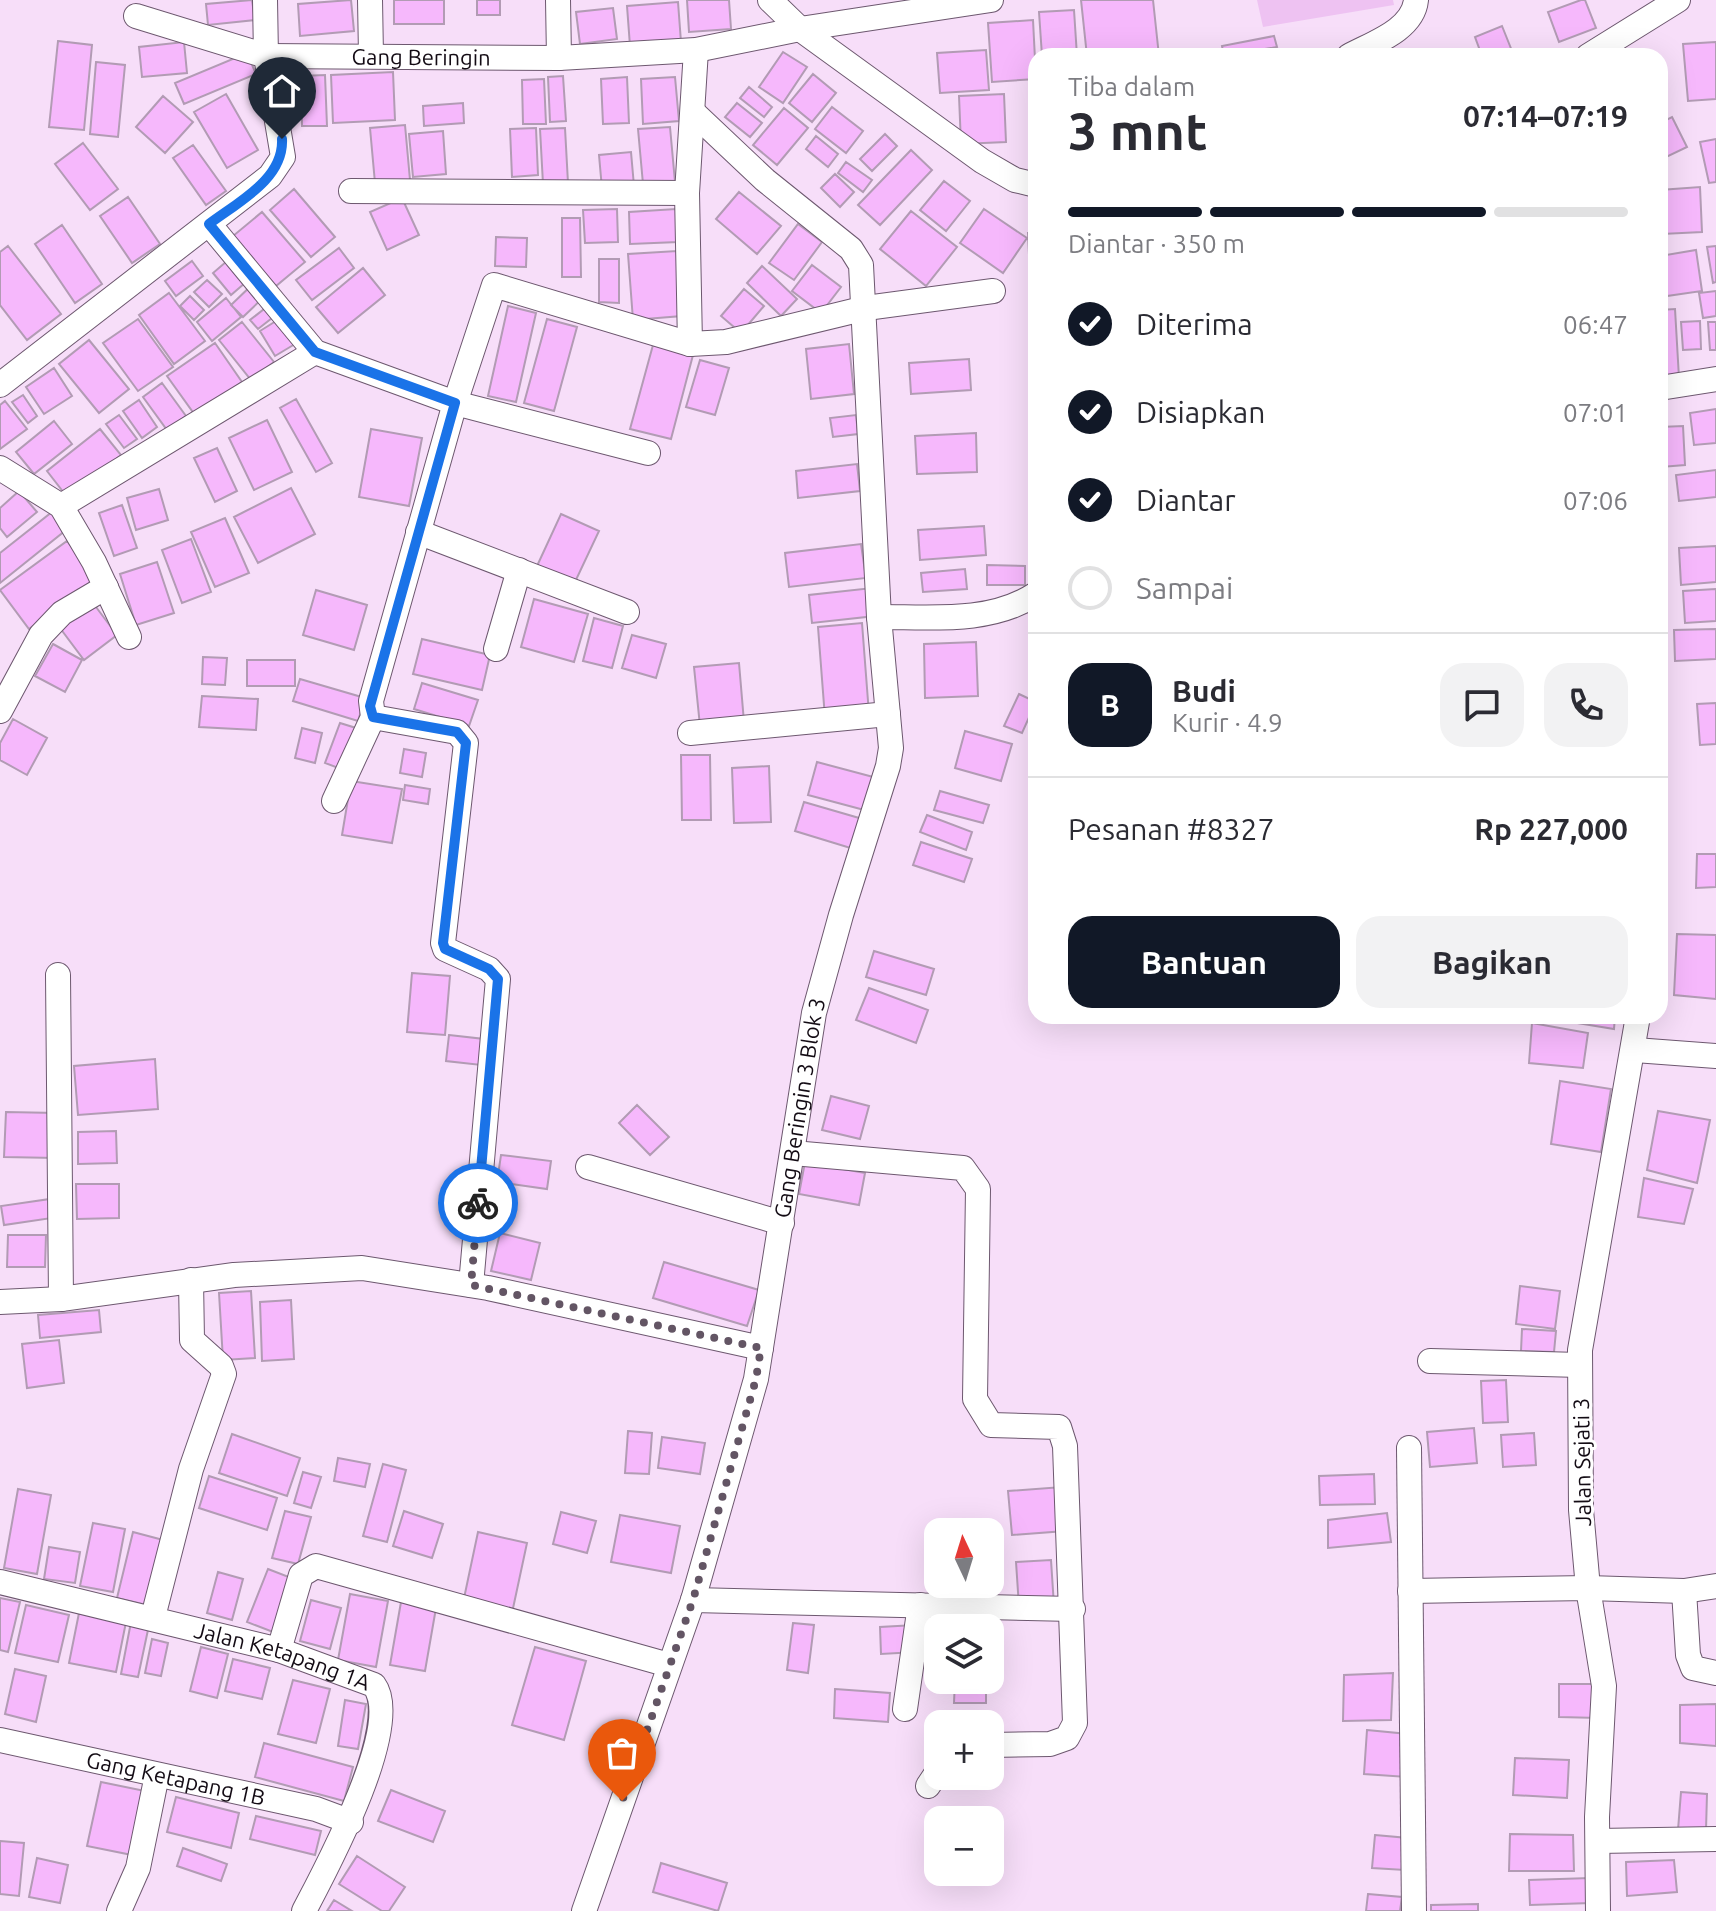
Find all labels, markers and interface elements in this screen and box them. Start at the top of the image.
street label: Gang Beringin [351,44,491,70]
pin [248,57,316,139]
icon: home [260,69,304,113]
text: Tiba dalam [1068,72,1195,101]
text: 07:14–07:19 [1463,99,1628,133]
text: 3 mnt [1068,102,1207,160]
text: Diantar · 350 m [1068,229,1245,258]
icon: check [1068,302,1112,346]
text: Diterima [1136,307,1253,341]
text: 06:47 [1563,310,1628,339]
icon: check [1068,390,1112,434]
text: Disiapkan [1136,395,1265,429]
text: 07:01 [1563,398,1628,427]
icon: check [1068,478,1112,522]
text: Diantar [1136,483,1236,517]
text: 07:06 [1563,486,1628,515]
text: Sampai [1136,571,1233,605]
button: chat [1440,663,1524,747]
button: phone [1544,663,1628,747]
text: Budi [1172,674,1236,708]
text: B [1100,688,1120,722]
text: Kurir · 4.9 [1172,708,1283,737]
text: Pesanan #8327 [1068,812,1274,846]
text: Rp 227,000 [1474,812,1628,846]
button: Bantuan [1068,916,1340,1008]
button: Bagikan [1356,916,1628,1008]
street label: Gang Beringin 3 Blok 3 [769,995,830,1220]
courier [438,1163,518,1243]
icon: bike [456,1181,500,1225]
street label: Jalan Sejati 3 [1568,1397,1595,1527]
north arrow [924,1518,1004,1598]
map controls [924,1518,1004,1886]
button: layers [924,1614,1004,1694]
street label: Jalan Ketapang 1A [192,1617,375,1695]
button: + [924,1710,1004,1790]
pin [588,1719,656,1801]
icon: bag [600,1731,644,1775]
street label: Gang Ketapang 1B [84,1746,268,1810]
button: − [924,1806,1004,1886]

